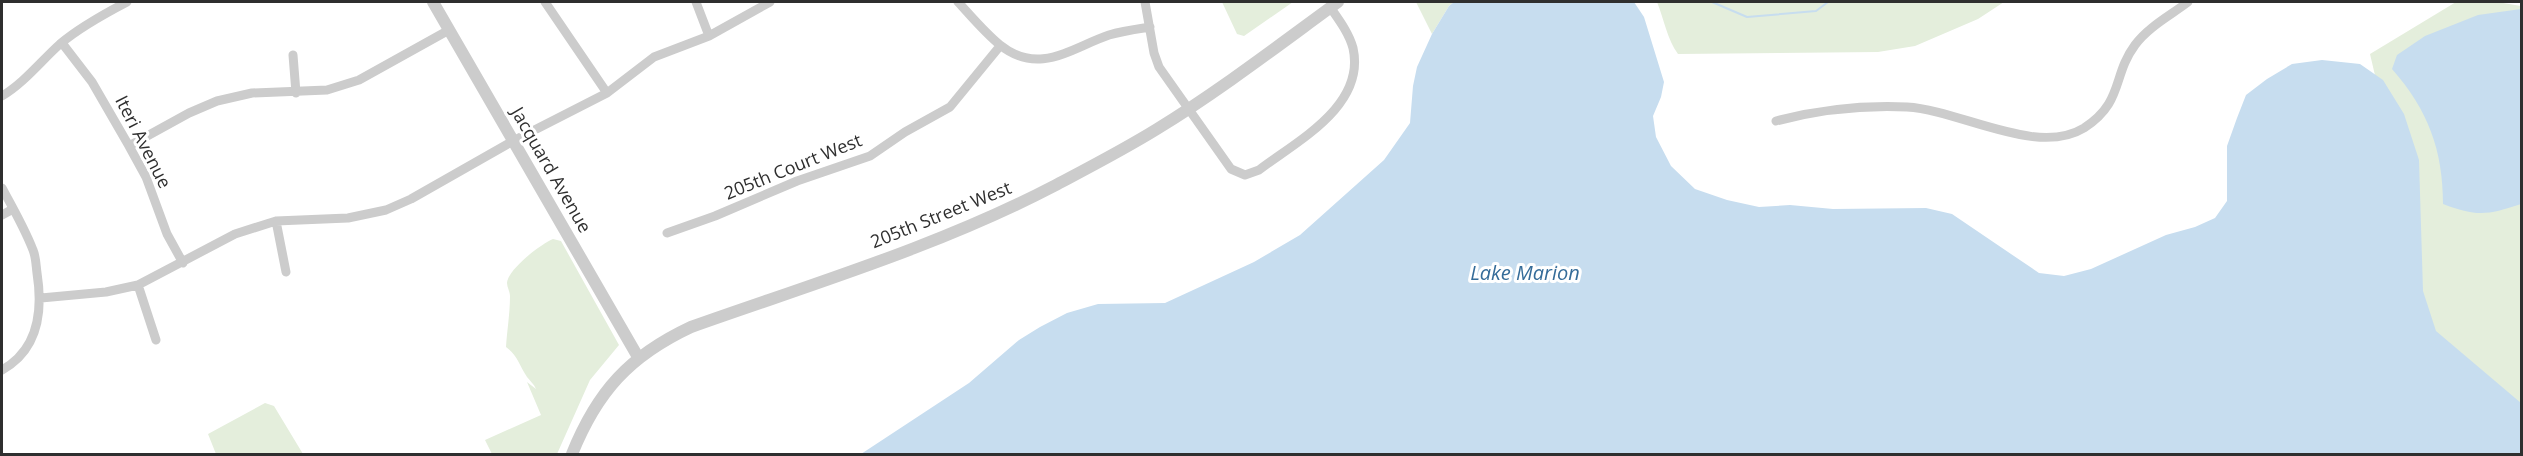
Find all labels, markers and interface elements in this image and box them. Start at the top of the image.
street label: Iteri Avenue [110,91,177,192]
street label: Jacquard Avenue [505,101,598,237]
street label: 205th Court West [720,128,865,205]
street label: 205th Street West [867,175,1015,253]
water label: Lake Marion [1470,259,1580,286]

